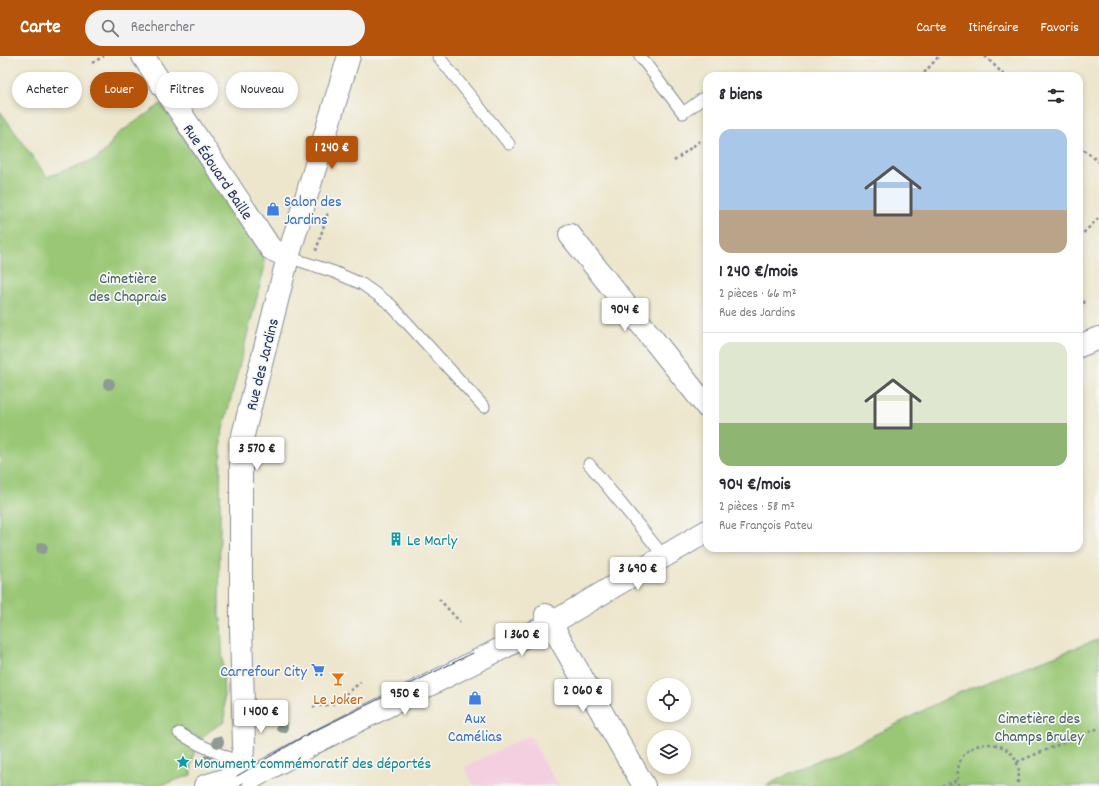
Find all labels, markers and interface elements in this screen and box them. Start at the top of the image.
search box [85,10,365,46]
text: Carte [20,15,61,42]
icon: search [99,17,121,39]
text: Rechercher [131,17,195,39]
text: Carte [916,18,946,38]
text: Itinéraire [968,18,1018,38]
text: Favoris [1040,18,1079,38]
chip: Acheter [12,72,82,108]
chip: Louer [90,72,148,108]
chip: Filtres [156,72,218,108]
chip: Nouveau [226,72,298,108]
text: 8 biens [719,84,763,108]
icon: filters [1045,85,1067,107]
street label: Rue Édouard Baille [176,120,258,225]
pin: 1 240 € [295,136,369,170]
text: 1 240 € [315,139,349,158]
icon: home [857,155,929,227]
place label: Salon des Jardins [284,191,342,232]
shop icon: Salon des Jardins [265,201,281,217]
text: 1 240 €/mois [719,261,798,285]
park label: Cimetière des Chaprais [89,268,167,309]
text: 2 pièces · 66 m² [719,285,796,304]
pin: 904 € [597,298,653,332]
text: 904 € [611,301,639,320]
text: Rue des Jardins [719,304,796,323]
street label: Rue des Jardins [241,316,286,413]
icon: home [857,368,929,440]
pin: 3 570 € [220,437,294,471]
text: 3 570 € [238,440,276,459]
text: 904 €/mois [719,474,791,498]
text: 2 pièces · 58 m² [719,498,795,517]
text: Rue François Pateu [719,517,812,536]
place label: Le Marly [407,530,458,553]
building icon: Le Marly [388,531,404,547]
pin: 3 690 € [601,557,675,591]
text: 3 690 € [619,560,657,579]
pin: 1 360 € [485,623,559,657]
text: 1 360 € [504,626,540,645]
place label: Carrefour City [220,661,308,684]
supermarket icon: Carrefour City [310,662,326,678]
bar icon: Le Joker [330,671,346,687]
map controls [647,678,691,774]
button: locate [647,678,691,722]
pin: 2 060 € [546,679,620,713]
pin: 950 € [377,682,433,716]
text: 2 060 € [563,682,603,701]
text: 950 € [390,685,420,704]
place label: Le Joker [313,689,363,712]
shop icon: Aux Camélias [467,690,483,706]
pin: 1 400 € [224,700,298,734]
text: 1 400 € [243,703,279,722]
place label: Aux Camélias [448,708,502,749]
park label: Cimetière des Champs Bruley [994,708,1084,749]
button: layers [647,730,691,774]
place label: Monument commémoratif des déportés [194,753,431,776]
place icon: Monument commémoratif des déportés [175,754,191,770]

